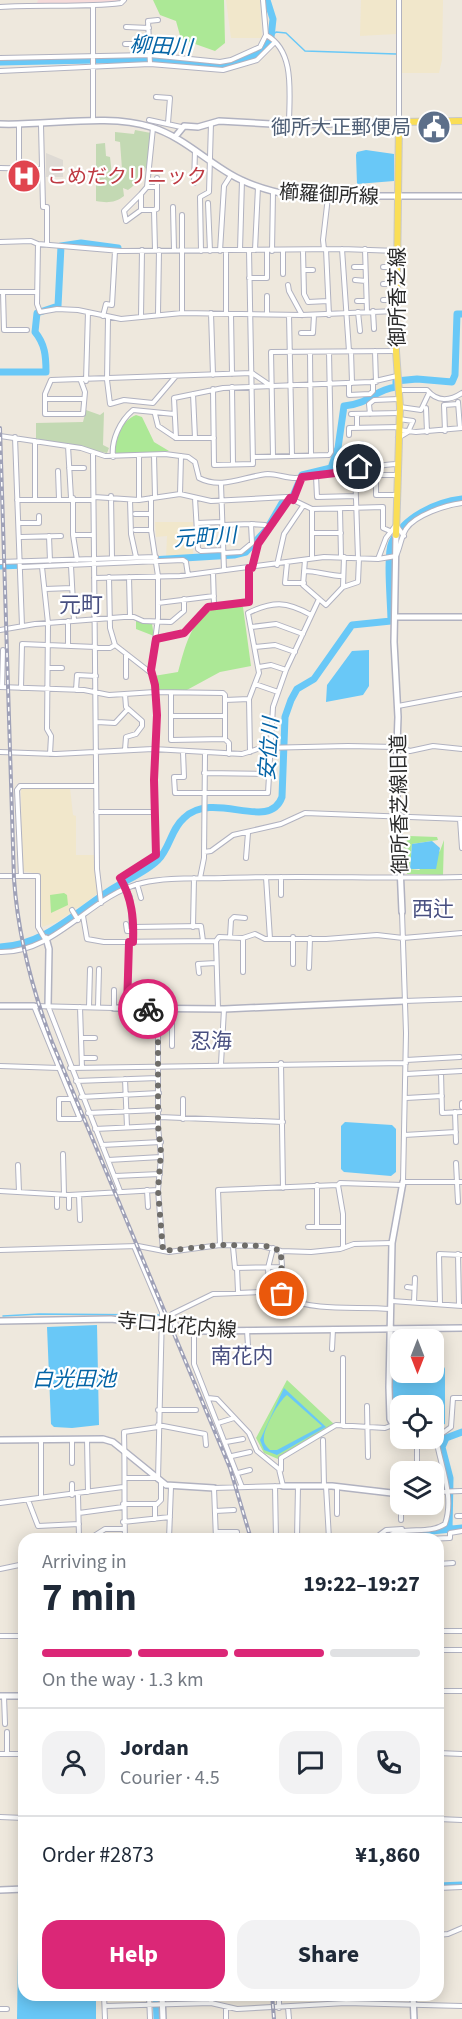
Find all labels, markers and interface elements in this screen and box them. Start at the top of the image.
water label: 柳田川 [129,29,195,63]
public building icon: 御所大正郵便局 [416,109,452,145]
place label: 御所大正郵便局 [271,114,411,142]
hospital icon: こめだクリニック [6,158,42,194]
place label: こめだクリニック [47,163,207,191]
street label: 櫛羅御所線 [278,178,380,212]
street label: 御所香芝線 [384,247,412,347]
pin [333,441,384,492]
icon: home [342,450,375,483]
water label: 元町川 [173,520,239,554]
district label: 元町 [59,589,103,621]
water label: 安位川 [252,715,286,781]
street label: 御所香芝線旧道 [385,734,415,874]
district label: 西辻 [412,894,454,924]
courier [118,979,178,1039]
icon: bike [132,993,165,1026]
district label: 忍海 [190,1026,232,1056]
pin [256,1268,307,1319]
icon: bag [265,1277,298,1310]
street label: 寺口北花内線 [116,1307,238,1345]
north arrow [390,1329,444,1383]
map controls [390,1329,444,1515]
district label: 南花内 [211,1341,274,1371]
water label: 白光田池 [32,1364,118,1394]
button: locate [390,1395,444,1449]
button: layers [390,1461,444,1515]
text: Arriving in [42,1548,127,1576]
text: 19:22–19:27 [303,1568,420,1600]
text: 7 min [42,1570,137,1626]
text: On the way · 1.3 km [42,1666,204,1694]
button: person [42,1731,105,1794]
button: chat [279,1731,342,1794]
button: phone [357,1731,420,1794]
text: Jordan [120,1732,189,1764]
text: Courier · 4.5 [120,1764,220,1792]
text: Order #2873 [42,1839,154,1871]
text: ¥1,860 [355,1839,420,1871]
button: Help [42,1920,225,1989]
button: Share [237,1920,420,1989]

